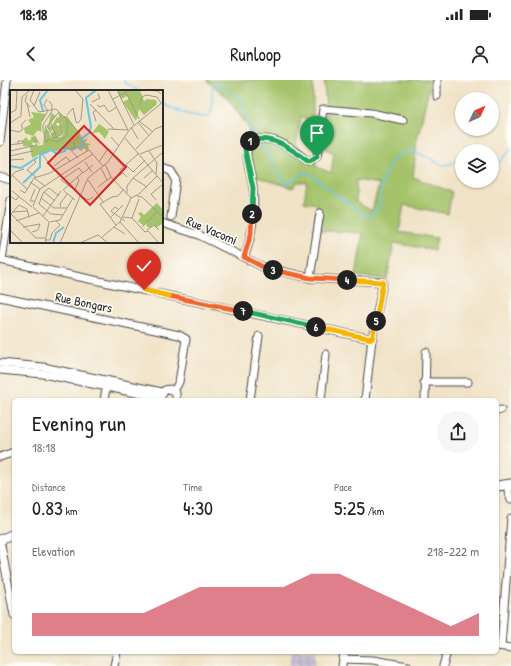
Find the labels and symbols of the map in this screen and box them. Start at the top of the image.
inset map [10,90,163,243]
north arrow [455,92,499,136]
pin [300,116,334,157]
pin: 1 [240,131,260,151]
pin: 2 [242,204,262,224]
street label: Rue Vacomi [184,211,240,249]
pin [127,249,161,290]
pin: 3 [263,260,283,280]
pin: 4 [337,270,357,290]
street label: Rue Bongars [54,287,114,317]
pin: 7 [233,301,253,321]
pin: 5 [366,311,386,331]
pin: 6 [306,317,326,337]

